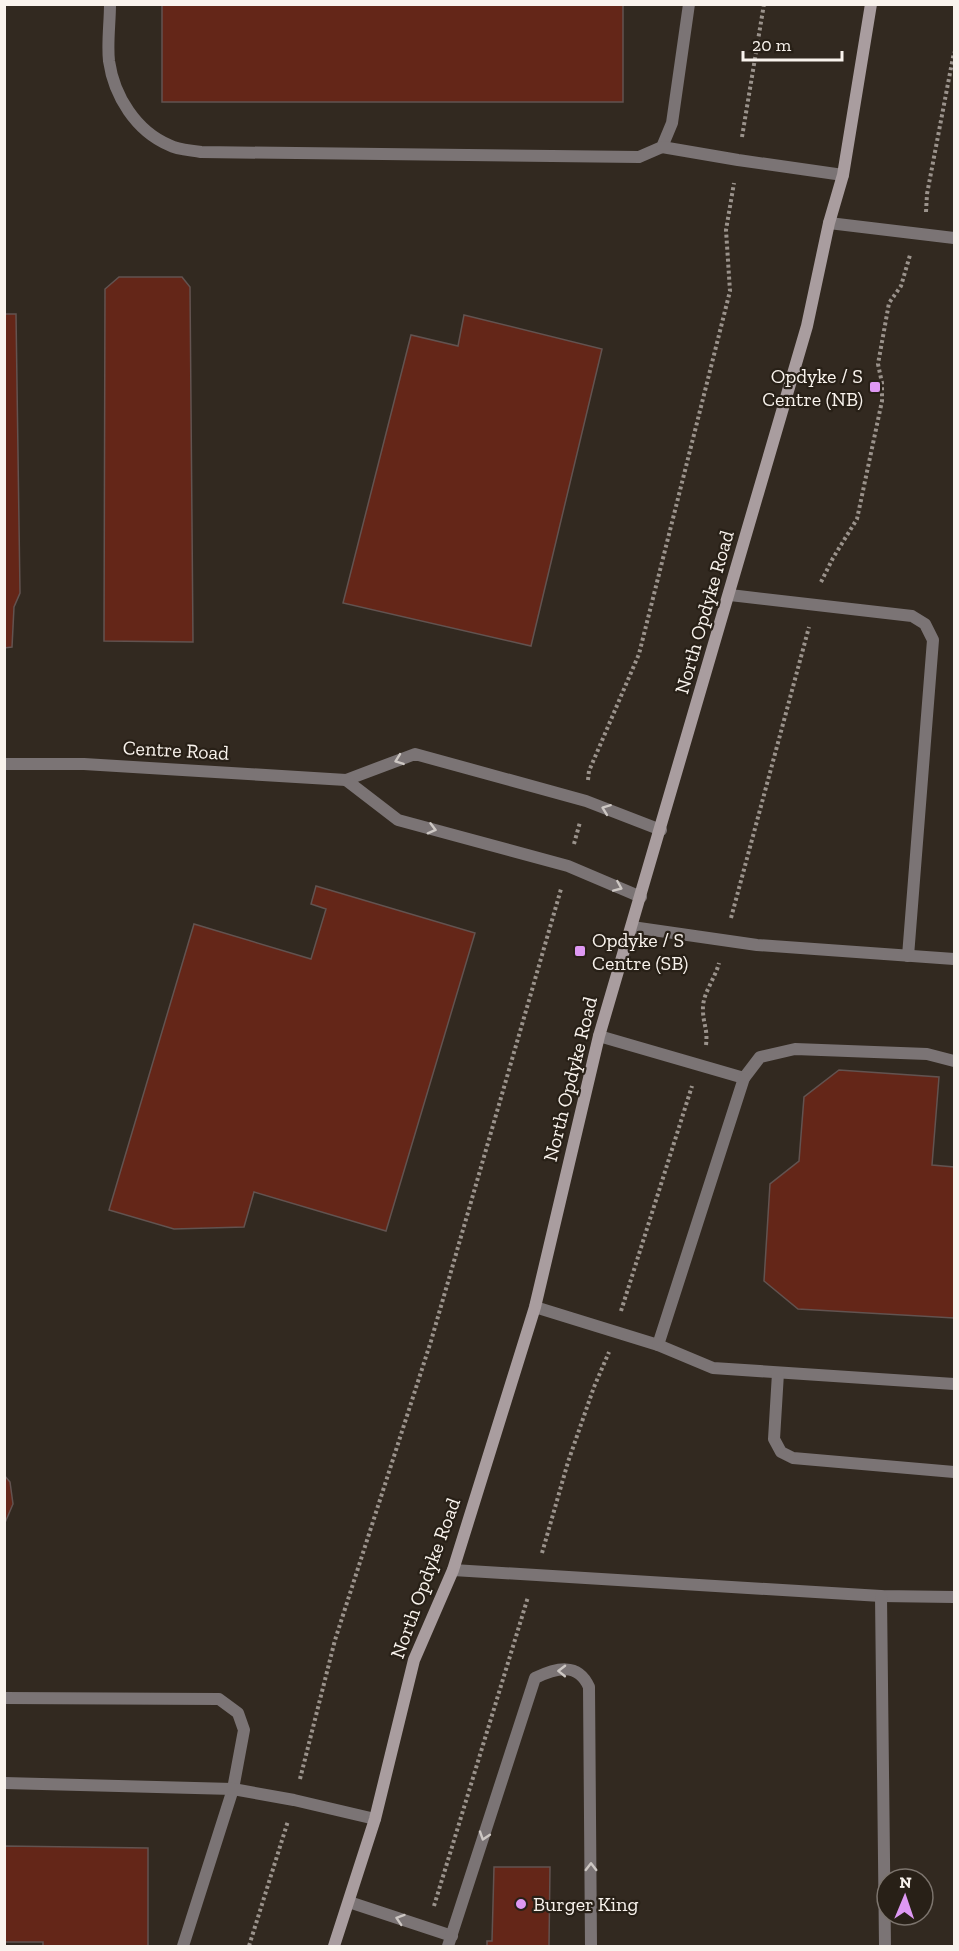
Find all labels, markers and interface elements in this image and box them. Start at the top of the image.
scale bar [743,24,842,62]
text: 20 m [752,34,792,56]
place label: Opdyke / S Centre (NB) [762,364,863,411]
marker: Opdyke / S Centre (NB) [868,380,882,394]
street label: North Opdyke Road [669,527,739,697]
street label: Centre Road [122,735,230,765]
one-way arrow [394,753,405,765]
one-way arrow [602,804,613,816]
one-way arrow [426,822,437,834]
one-way arrow [611,880,622,892]
place label: Opdyke / S Centre (SB) [592,928,688,975]
marker: Opdyke / S Centre (SB) [573,944,587,958]
street label: North Opdyke Road [538,994,602,1164]
street label: North Opdyke Road [385,1494,465,1662]
one-way arrow [557,1664,566,1677]
one-way arrow [479,1830,491,1841]
one-way arrow [585,1863,597,1872]
north arrow [875,1867,935,1927]
text: N [899,1873,912,1892]
place label: Burger King [533,1892,639,1916]
marker: Burger King [514,1897,528,1911]
one-way arrow [395,1913,406,1926]

